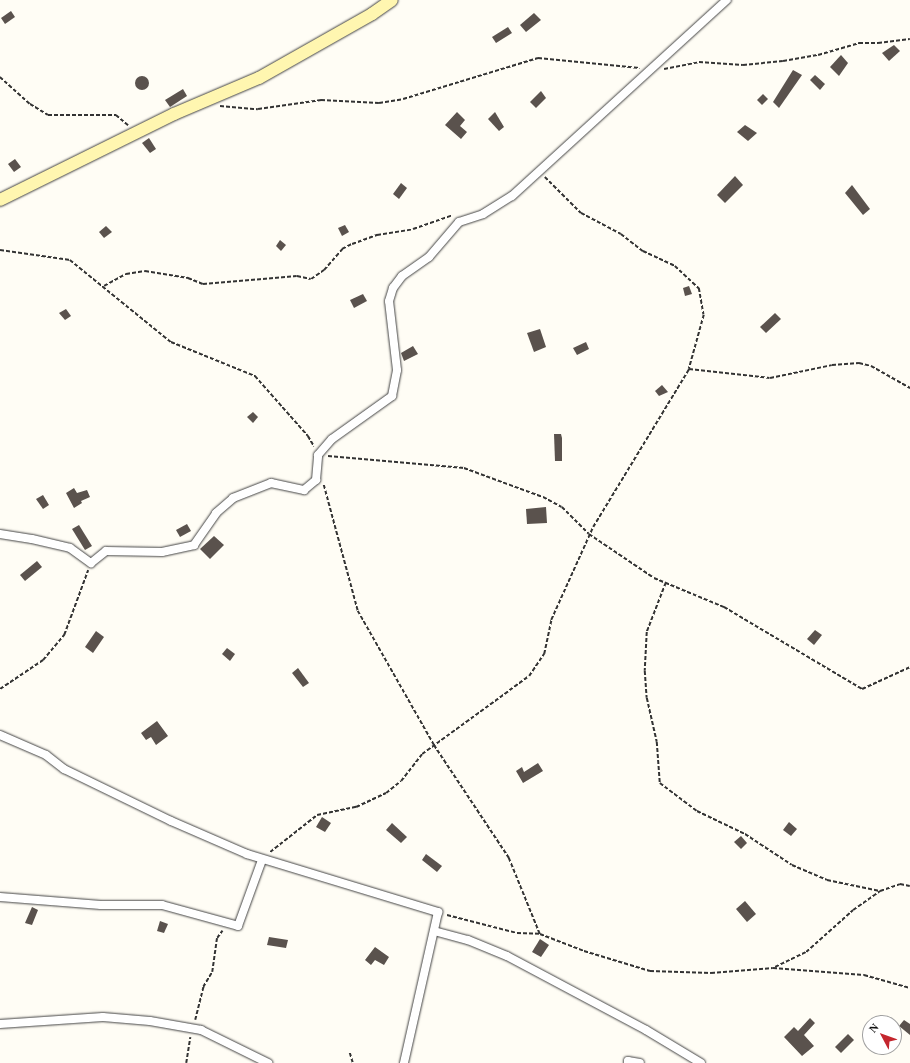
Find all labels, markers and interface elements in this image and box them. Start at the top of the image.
north arrow [862,1015,902,1055]
text: N [867,1021,881,1035]

